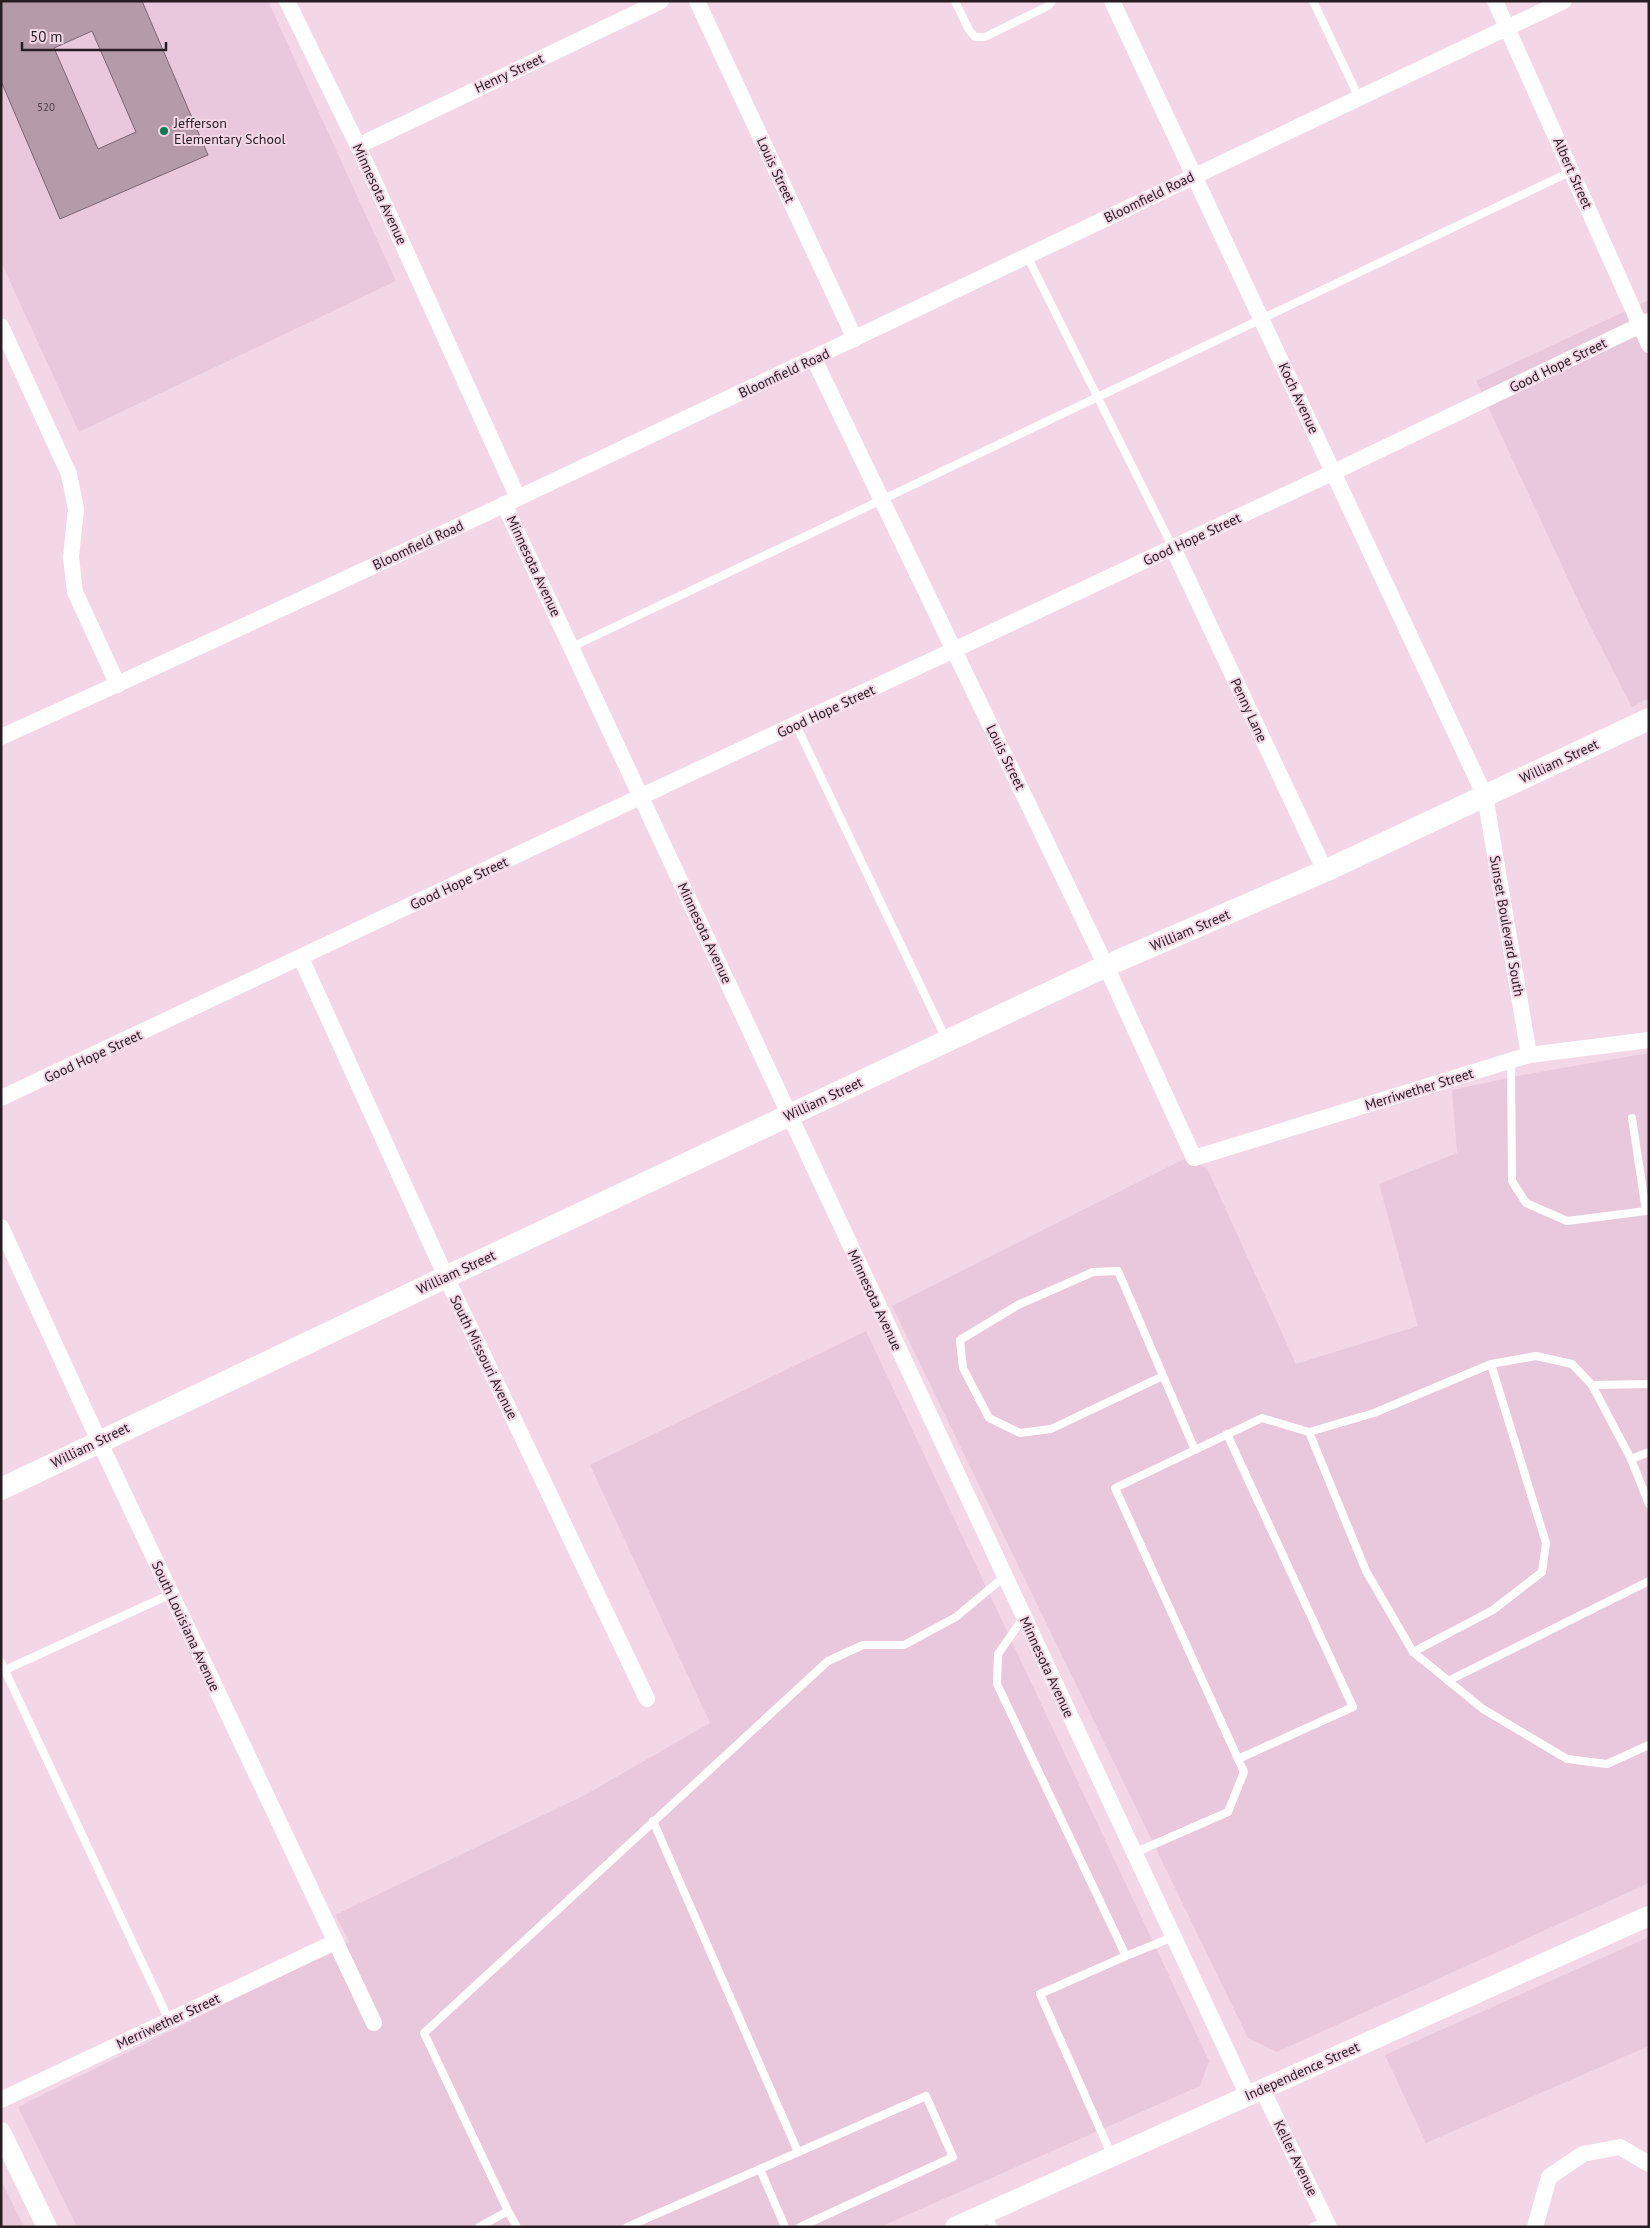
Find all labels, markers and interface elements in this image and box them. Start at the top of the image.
scale bar [22,20,166,52]
text: 50 m [30,27,63,46]
street label: Henry Street [471,49,547,97]
house number: 520 [37,100,55,114]
place label: Jefferson Elementary School [173,114,286,148]
marker: Jefferson Elementary School [158,125,170,137]
street label: Louis Street [753,134,799,206]
street label: Albert Street [1549,134,1597,212]
street label: Minnesota Avenue [349,141,411,247]
street label: Bloomfield Road [1101,167,1197,227]
street label: Good Hope Street [1506,334,1610,396]
street label: Bloomfield Road [736,344,832,402]
street label: Koch Avenue [1275,360,1323,436]
street label: Good Hope Street [1140,508,1244,570]
street label: Minnesota Avenue [503,513,565,619]
street label: Bloomfield Road [370,516,466,574]
street label: Penny Lane [1226,675,1272,745]
street label: Good Hope Street [774,680,878,742]
street label: Louis Street [982,721,1030,793]
street label: William Street [1517,735,1602,787]
street label: Good Hope Street [407,852,511,914]
street label: Sunset Boulevard South [1486,854,1528,998]
street label: Minnesota Avenue [674,880,736,986]
street label: William Street [1147,905,1233,955]
street label: Good Hope Street [41,1025,145,1087]
street label: Merriwether Street [1363,1064,1476,1114]
street label: William Street [781,1073,866,1125]
street label: William Street [414,1246,499,1298]
street label: Minnesota Avenue [844,1247,906,1353]
street label: South Missouri Avenue [446,1292,522,1422]
street label: William Street [48,1418,132,1472]
street label: South Louisiana Avenue [148,1558,224,1694]
street label: Minnesota Avenue [1016,1614,1078,1720]
street label: Merriwether Street [113,1989,223,2053]
street label: Independence Street [1242,2038,1362,2104]
street label: Keller Avenue [1270,2117,1322,2199]

